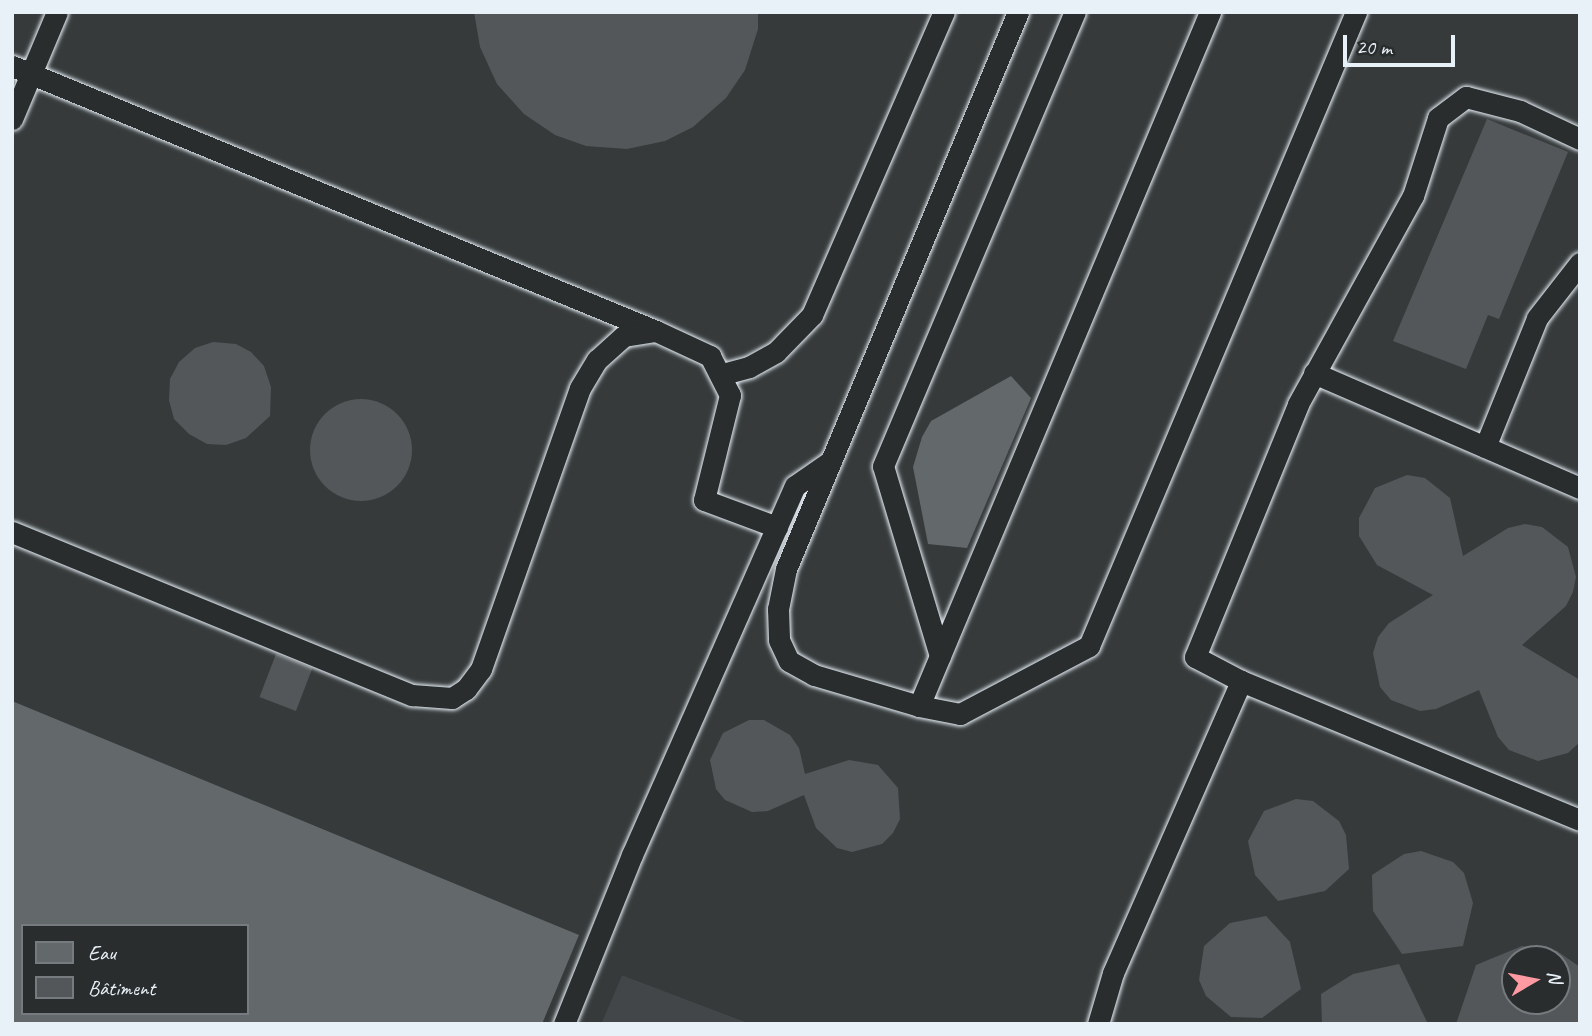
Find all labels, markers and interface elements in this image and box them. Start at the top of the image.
scale bar [1347,21,1459,65]
text: 20 m [1356,34,1392,60]
legend [21,924,248,1015]
text: Eau [88,940,116,966]
north arrow [1501,945,1571,1015]
text: N [1542,969,1568,985]
text: Bâtiment [88,975,155,1001]

